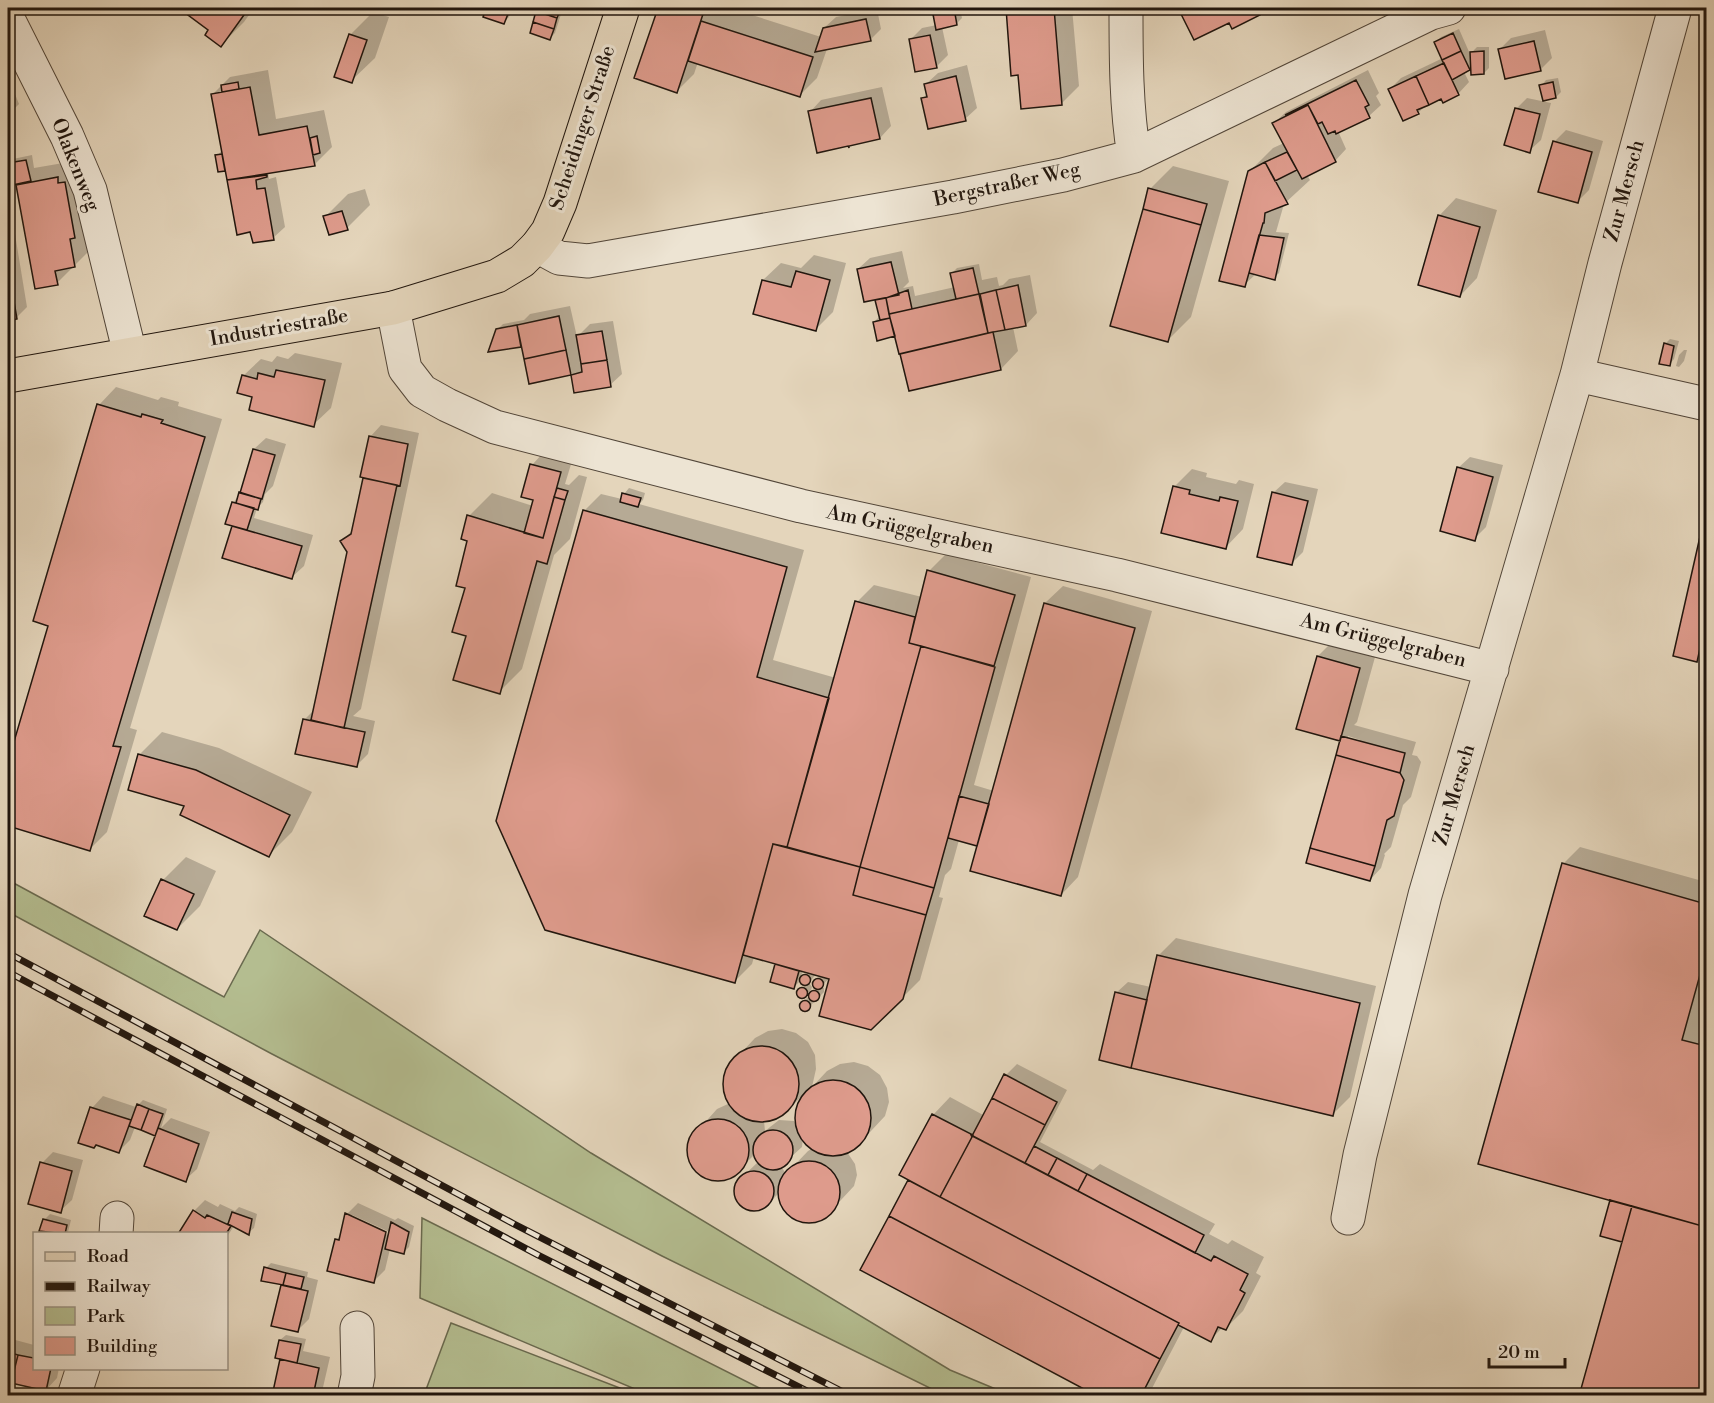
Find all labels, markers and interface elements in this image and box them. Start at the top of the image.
street label: Scheidinger Straße [545,43,621,213]
street label: Olakenweg [45,115,105,216]
street label: Zur Mersch [1599,137,1651,245]
street label: Bergstraßer Weg [931,157,1083,213]
street label: Industriestraße [208,304,350,352]
street label: Am Grüggelgraben [823,500,996,560]
street label: Am Grüggelgraben [1296,608,1469,674]
street label: Zur Mersch [1429,741,1481,849]
legend [33,1232,228,1370]
text: Road [87,1245,130,1268]
text: Railway [87,1275,151,1298]
text: Park [87,1305,126,1328]
scale bar [1489,1331,1566,1369]
text: Building [86,1335,158,1358]
text: 20 m [1498,1341,1540,1364]

